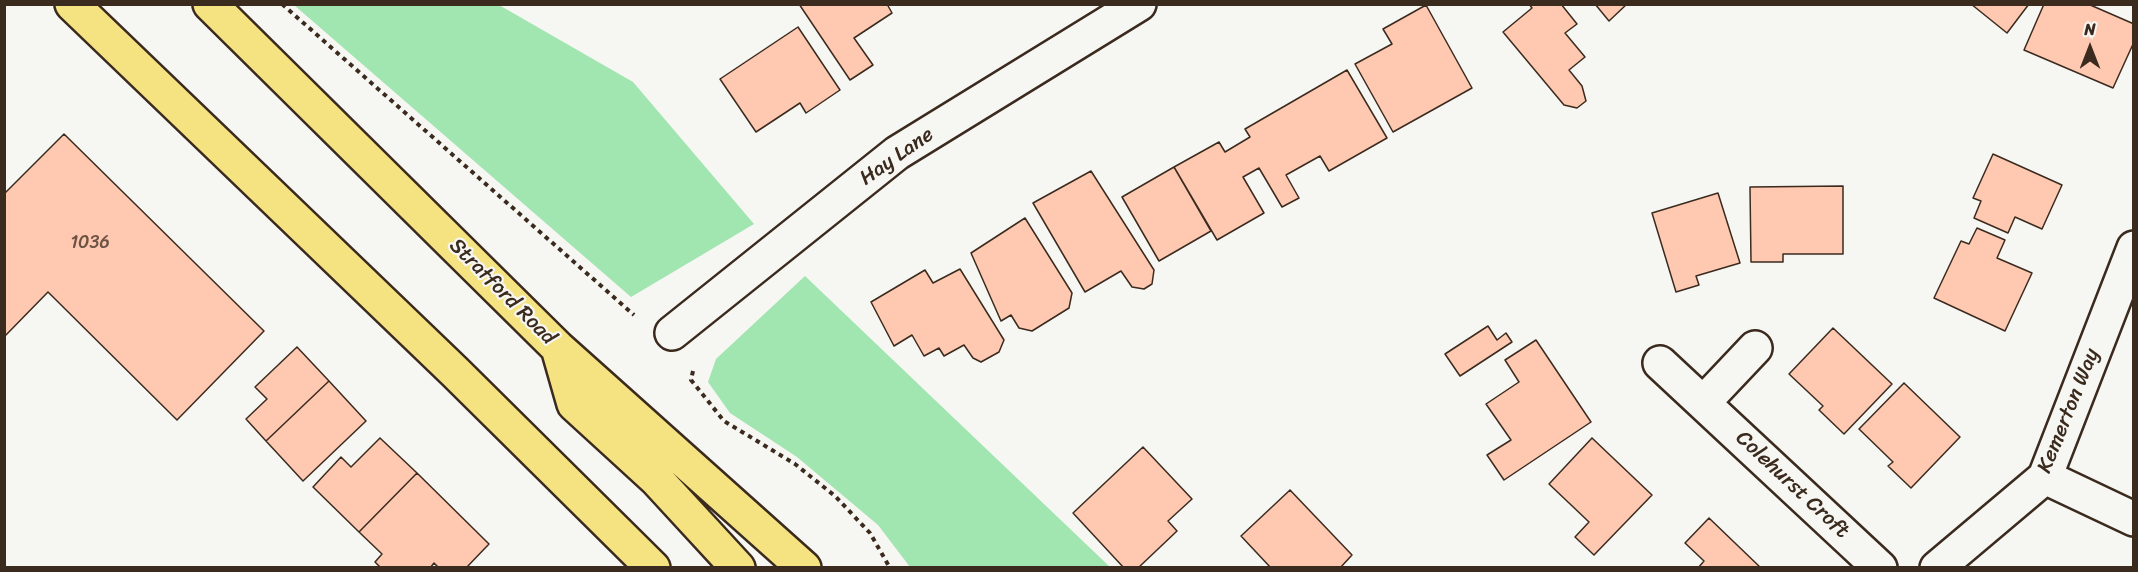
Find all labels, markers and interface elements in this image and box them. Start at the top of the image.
text: N [2084,15,2096,44]
north arrow [2060,18,2120,78]
street label: Hay Lane [855,123,939,191]
house number: 1036 [70,232,110,254]
street label: Stratford Road [444,234,560,350]
street label: Kemerton Way [2033,345,2105,477]
street label: Colehurst Croft [1730,426,1854,544]

